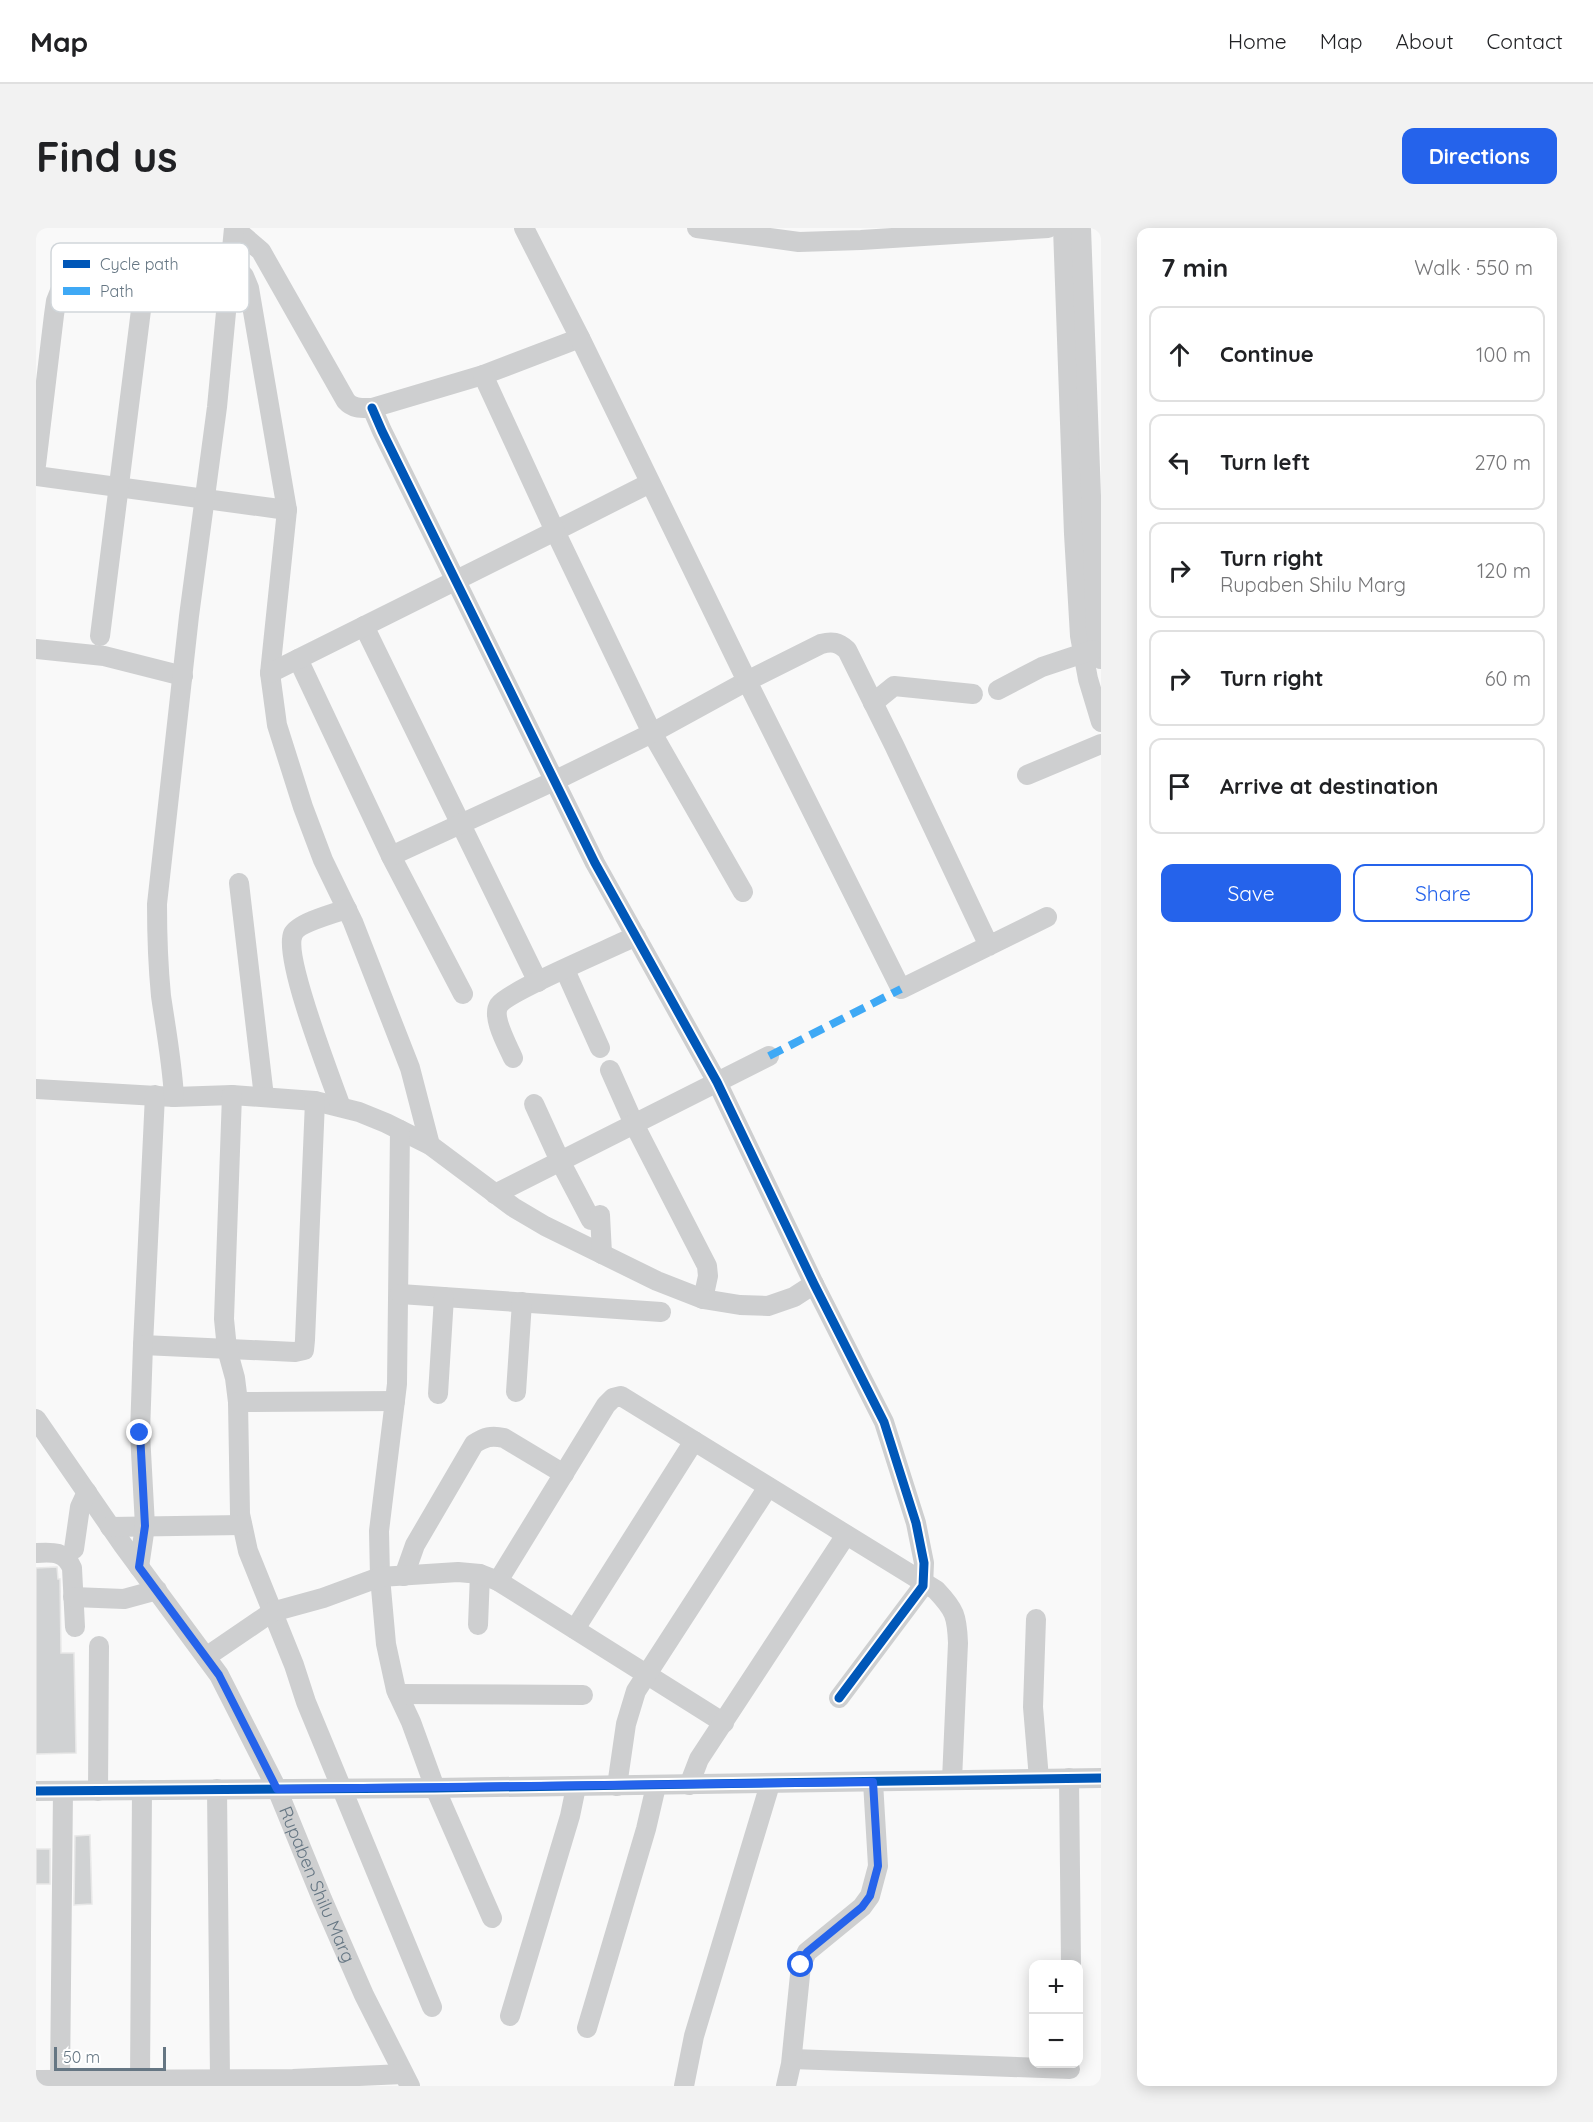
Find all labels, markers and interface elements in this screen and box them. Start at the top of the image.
text: Map [30,24,88,59]
text: Home [1228,28,1287,54]
text: Map [1320,28,1363,54]
text: About [1396,28,1454,54]
text: Contact [1487,28,1563,54]
button: Directions [1402,128,1557,184]
text: Find us [36,130,178,183]
legend [51,243,249,312]
text: 7 min [1161,251,1228,284]
text: Cycle path [100,254,179,274]
text: Walk · 550 m [1414,255,1533,280]
text: Path [100,281,134,301]
icon: ahead [1163,338,1196,371]
text: Continue [1220,340,1314,368]
text: 100 m [1476,342,1531,367]
icon: left [1163,446,1196,479]
text: Turn left [1220,448,1310,476]
text: 270 m [1474,450,1531,475]
text: Turn right [1220,544,1324,572]
icon: right [1163,554,1196,587]
text: 120 m [1477,558,1531,583]
text: Rupaben Shilu Marg [1220,572,1406,597]
icon: right [1163,662,1196,695]
text: Turn right [1220,664,1324,692]
text: 60 m [1485,666,1531,691]
icon: arrive [1163,770,1196,803]
text: Arrive at destination [1220,772,1438,800]
button: Save [1161,864,1341,922]
button: Share [1353,864,1533,922]
route end [126,1419,152,1445]
street label: Rupaben Shilu Marg [274,1803,360,1966]
route start [787,1951,813,1977]
map controls [1029,1960,1083,2068]
button: + [1029,1960,1083,2014]
button: − [1029,2014,1083,2068]
scale bar [54,2044,166,2072]
text: 50 m [63,2047,100,2067]

